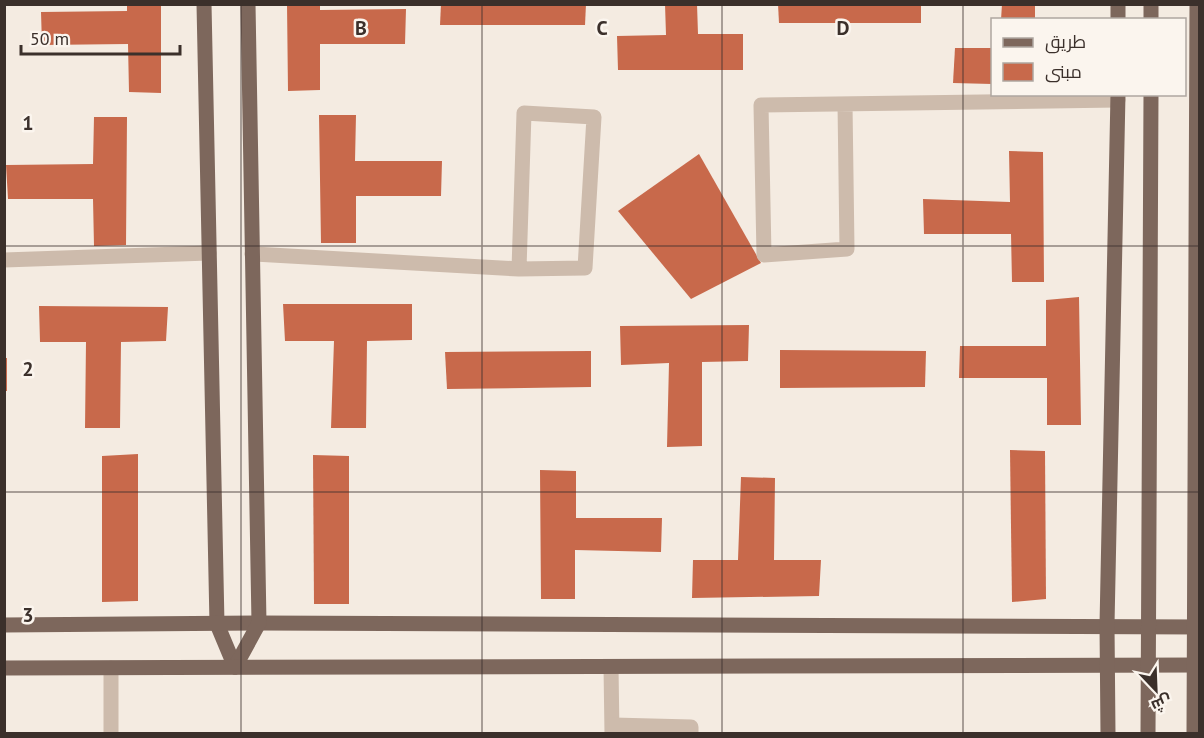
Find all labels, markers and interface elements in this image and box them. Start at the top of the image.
text: B [355,15,367,41]
text: C [596,15,608,41]
text: D [837,15,850,41]
scale bar [21,18,180,56]
legend [991,18,1186,96]
text: 50 m [30,27,69,50]
text: طريق [1045,30,1086,54]
text: مبنى [1045,60,1082,83]
text: 1 [22,110,34,136]
text: 2 [22,356,34,382]
text: 3 [22,602,34,628]
north arrow [1126,660,1186,720]
text: ش [1149,691,1175,717]

